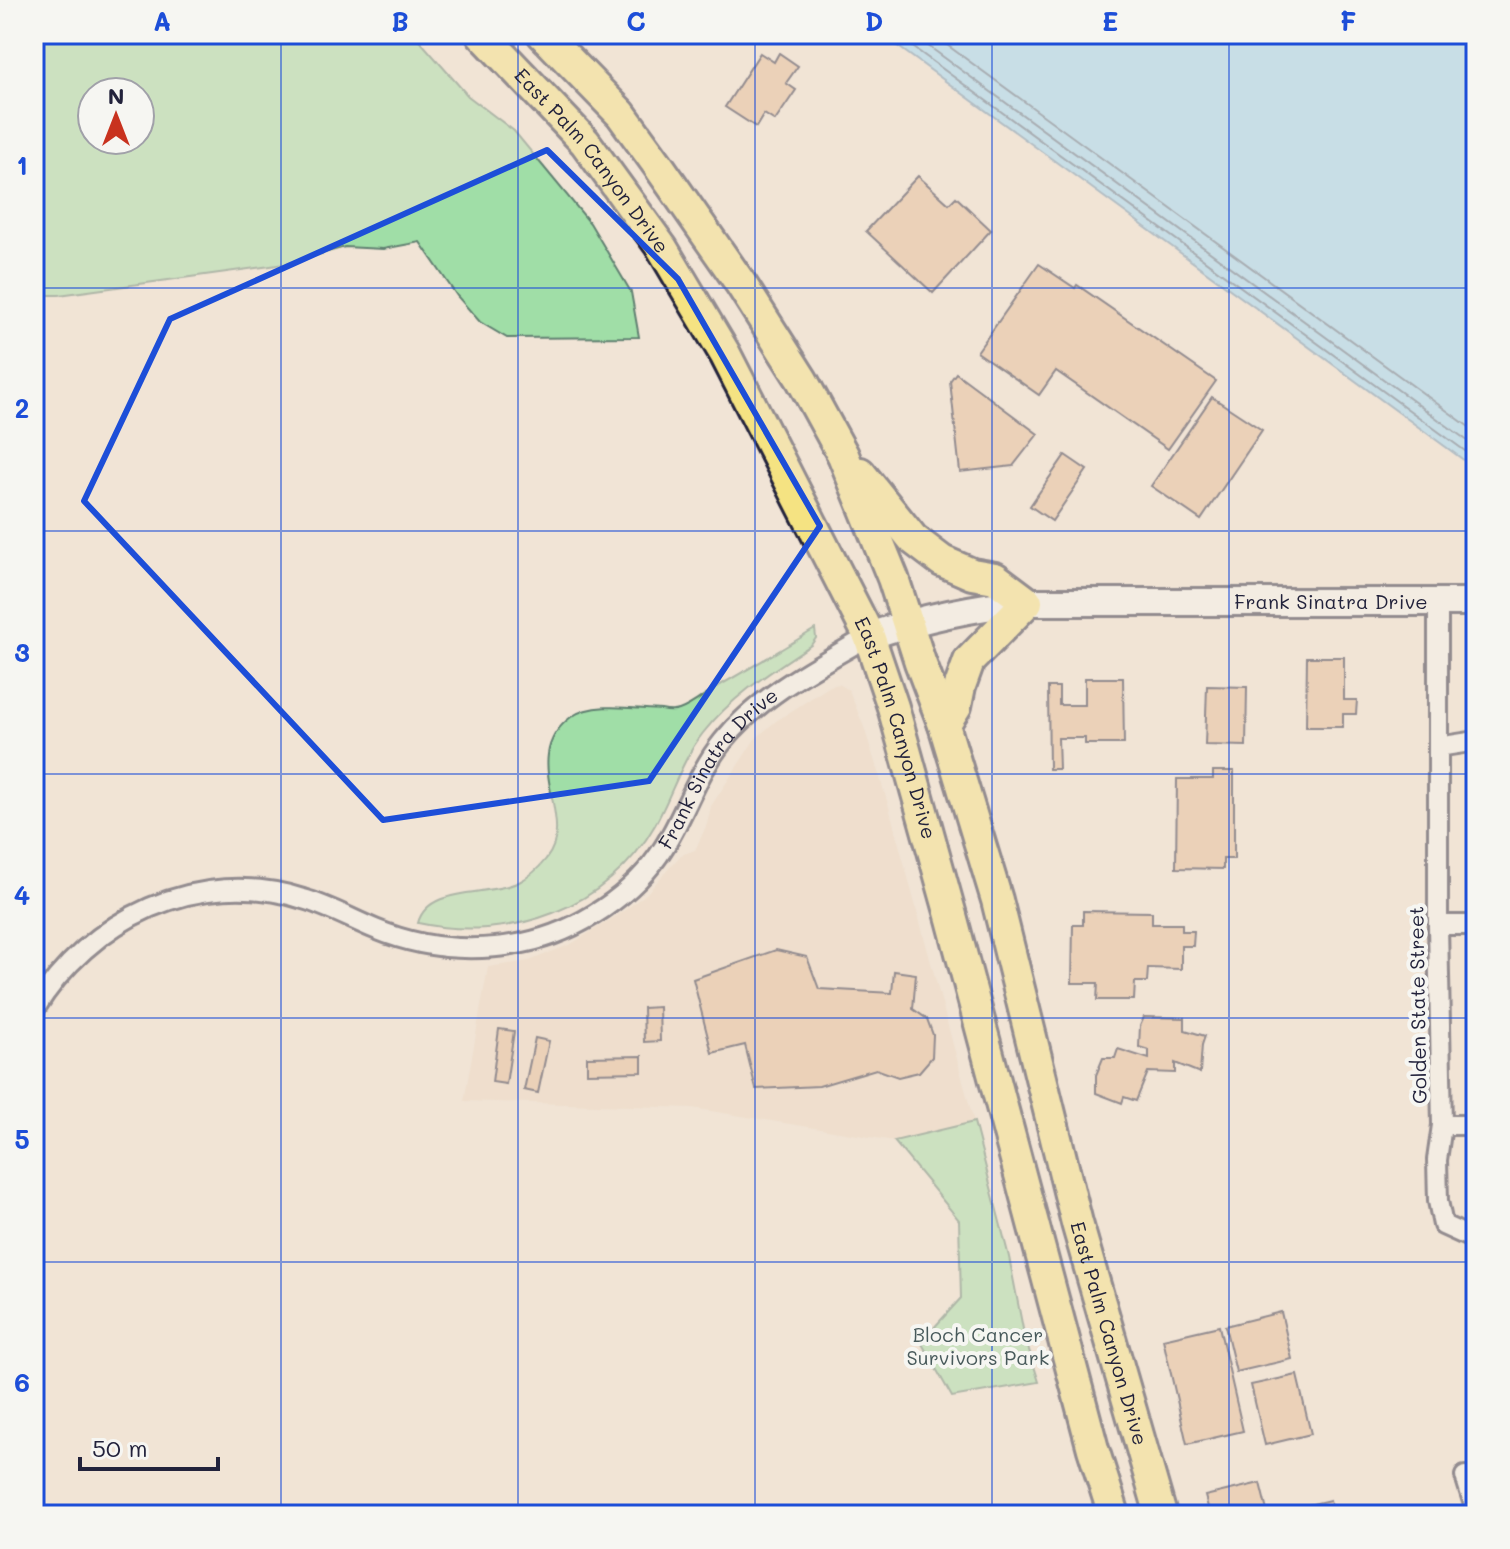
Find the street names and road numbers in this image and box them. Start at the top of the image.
street label: East Palm Canyon Drive [509,62,675,258]
street label: Frank Sinatra Drive [1234,588,1428,614]
street label: East Palm Canyon Drive [849,612,943,842]
street label: Frank Sinatra Drive [652,682,783,854]
street label: Golden State Street [1402,906,1432,1104]
street label: East Palm Canyon Drive [1065,1218,1154,1448]

